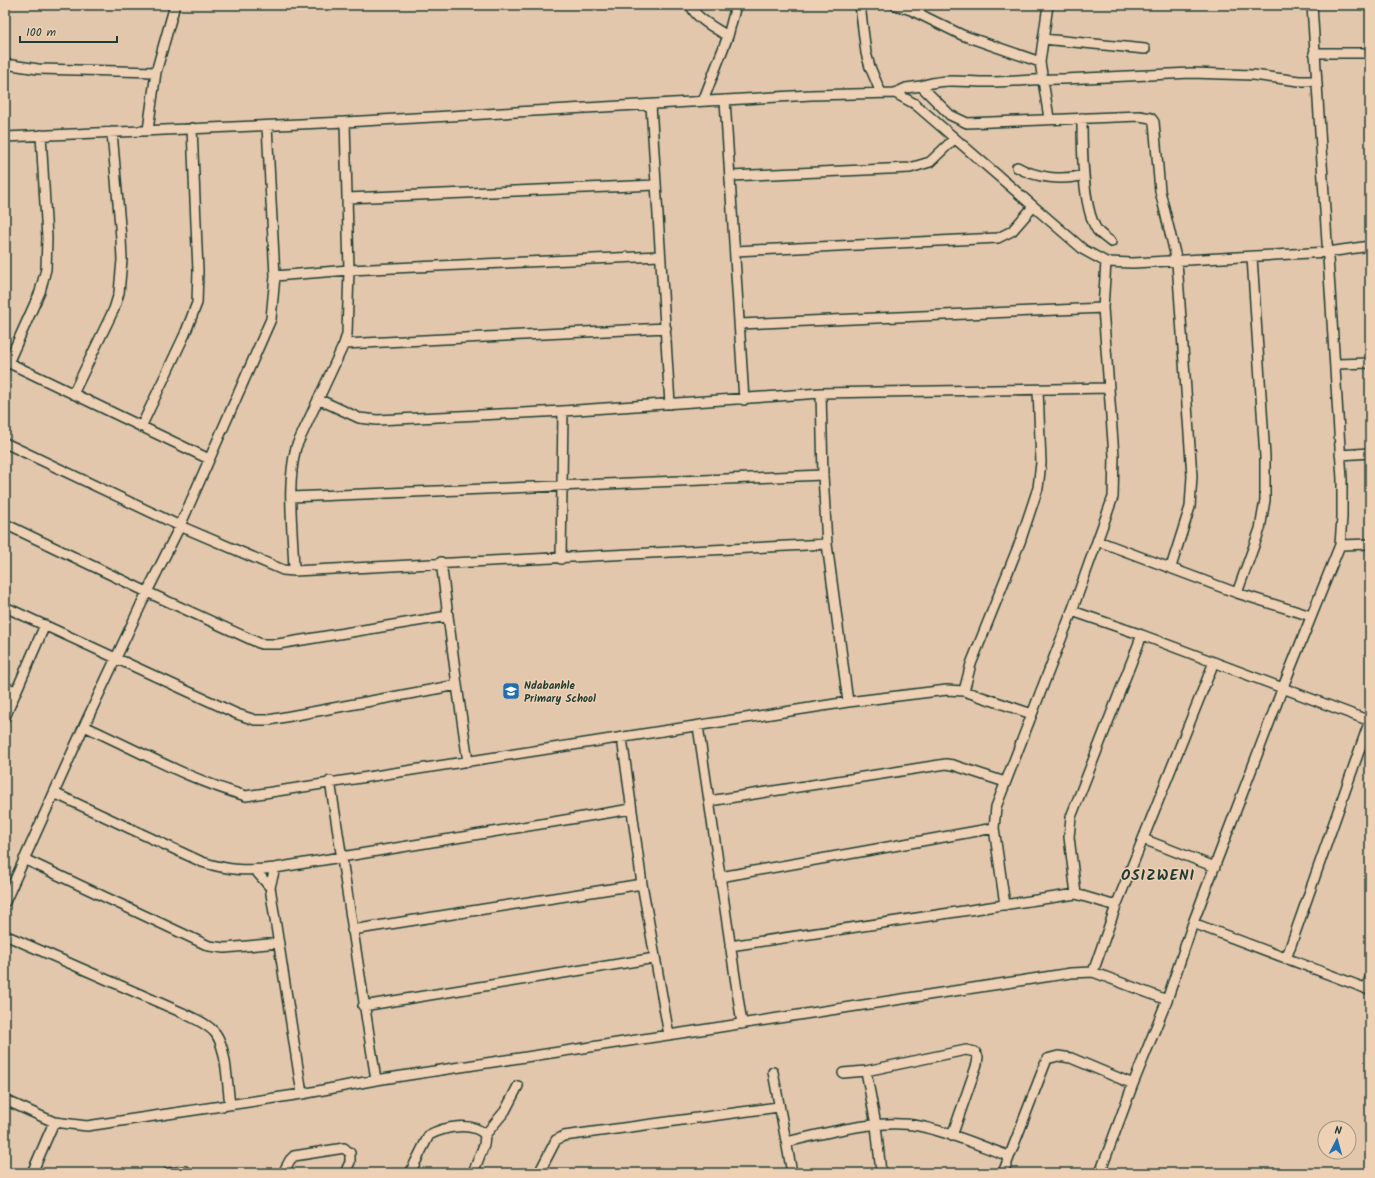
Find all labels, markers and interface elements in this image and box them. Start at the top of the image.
scale bar [20,18,117,44]
text: 100 m [26,23,57,42]
place label: Ndabanhle Primary School [524,677,596,708]
school or university icon: Ndabanhle Primary School [501,681,521,701]
district label: OSIZWENI [1121,864,1195,888]
north arrow [1317,1120,1357,1160]
text: N [1334,1122,1342,1140]

